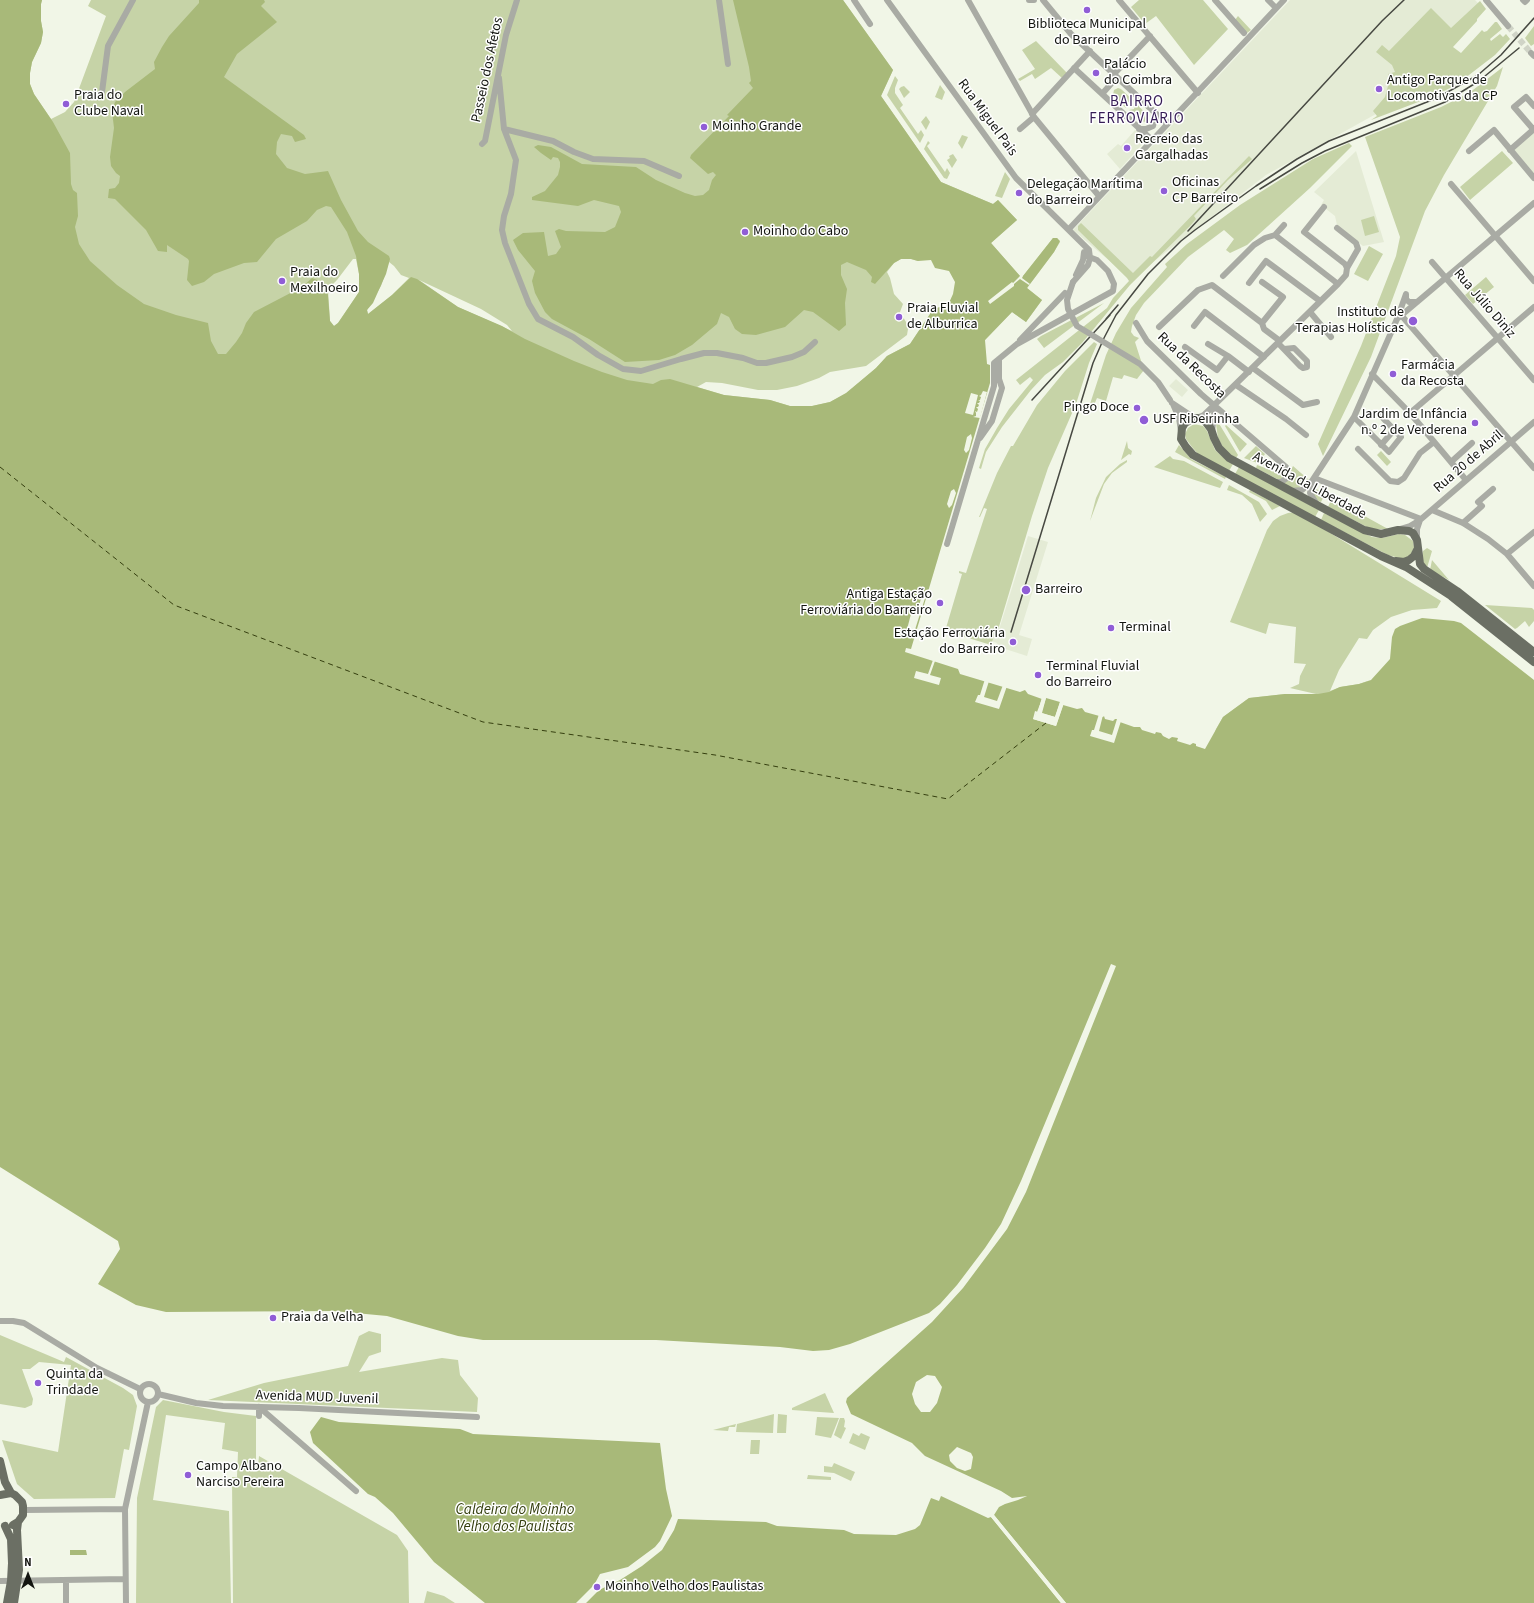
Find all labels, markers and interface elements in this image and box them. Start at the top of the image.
marker: Biblioteca Municipal do Barreiro [1082,5,1092,15]
street label: Passeio dos Afetos [469,16,507,124]
place label: Biblioteca Municipal do Barreiro [1028,17,1146,50]
place label: Palácio do Coimbra [1104,57,1172,90]
marker: Palácio do Coimbra [1091,68,1101,78]
place label: Antigo Parque de Locomotivas da CP [1387,73,1498,106]
street label: Rua Miguel Pais [954,76,1020,160]
marker: Antigo Parque de Locomotivas da CP [1374,84,1384,94]
place label: Praia do Clube Naval [74,88,144,120]
district label: BAIRRO FERROVIÁRIO [1089,94,1185,129]
marker: Praia do Clube Naval [61,99,71,109]
place label: Moinho Grande [712,119,801,135]
marker: Moinho Grande [699,122,709,132]
place label: Recreio das Gargalhadas [1135,132,1208,164]
marker: Recreio das Gargalhadas [1122,143,1132,153]
place label: Oficinas CP Barreiro [1172,175,1238,208]
place label: Delegação Marítima do Barreiro [1027,177,1143,210]
marker: Oficinas CP Barreiro [1159,186,1169,196]
marker: Delegação Marítima do Barreiro [1014,188,1024,198]
place label: Moinho do Cabo [753,224,848,240]
marker: Moinho do Cabo [740,227,750,237]
place label: Praia do Mexilhoeiro [290,265,358,298]
street label: Rua Júlio Diniz [1449,266,1519,342]
marker: Praia do Mexilhoeiro [277,276,287,286]
place label: Praia Fluvial de Alburrica [907,301,979,334]
place label: Instituto de Terapias Holísticas [1295,305,1404,338]
marker: Praia Fluvial de Alburrica [894,312,904,322]
marker: Instituto de Terapias Holísticas [1407,315,1419,327]
street label: Rua da Recosta [1153,329,1229,403]
place label: Farmácia da Recosta [1401,358,1464,390]
marker: Farmácia da Recosta [1388,369,1398,379]
place label: Pingo Doce [1063,400,1129,416]
marker: Pingo Doce [1132,403,1142,413]
place label: Jardim de Infância n.º 2 de Verderena [1359,407,1467,440]
place label: USF Ribeirinha [1153,412,1239,428]
marker: USF Ribeirinha [1138,414,1150,426]
marker: Jardim de Infância n.º 2 de Verderena [1470,418,1480,428]
street label: Rua 20 de Abril [1431,427,1507,497]
street label: Avenida da Liberdade [1249,449,1369,523]
place label: Barreiro [1035,582,1083,598]
marker: Barreiro [1020,584,1032,596]
place label: Antiga Estação Ferroviária do Barreiro [800,587,932,620]
marker: Antiga Estação Ferroviária do Barreiro [935,598,945,608]
place label: Terminal [1119,620,1171,636]
marker: Terminal [1106,623,1116,633]
place label: Estação Ferroviária do Barreiro [894,626,1005,658]
marker: Estação Ferroviária do Barreiro [1008,637,1018,647]
place label: Terminal Fluvial do Barreiro [1046,659,1139,692]
marker: Terminal Fluvial do Barreiro [1033,670,1043,680]
place label: Praia da Velha [281,1310,364,1326]
marker: Praia da Velha [268,1313,278,1323]
place label: Quinta da Trindade [46,1367,103,1400]
marker: Quinta da Trindade [33,1378,43,1388]
street label: Avenida MUD Juvenil [255,1387,379,1409]
place label: Campo Albano Narciso Pereira [196,1459,284,1492]
marker: Campo Albano Narciso Pereira [183,1470,193,1480]
water label: Caldeira do Moinho Velho dos Paulistas [456,1502,574,1537]
north arrow [8,1555,48,1595]
text: N [24,1555,32,1570]
place label: Moinho Velho dos Paulistas [605,1579,763,1595]
marker: Moinho Velho dos Paulistas [592,1582,602,1592]

